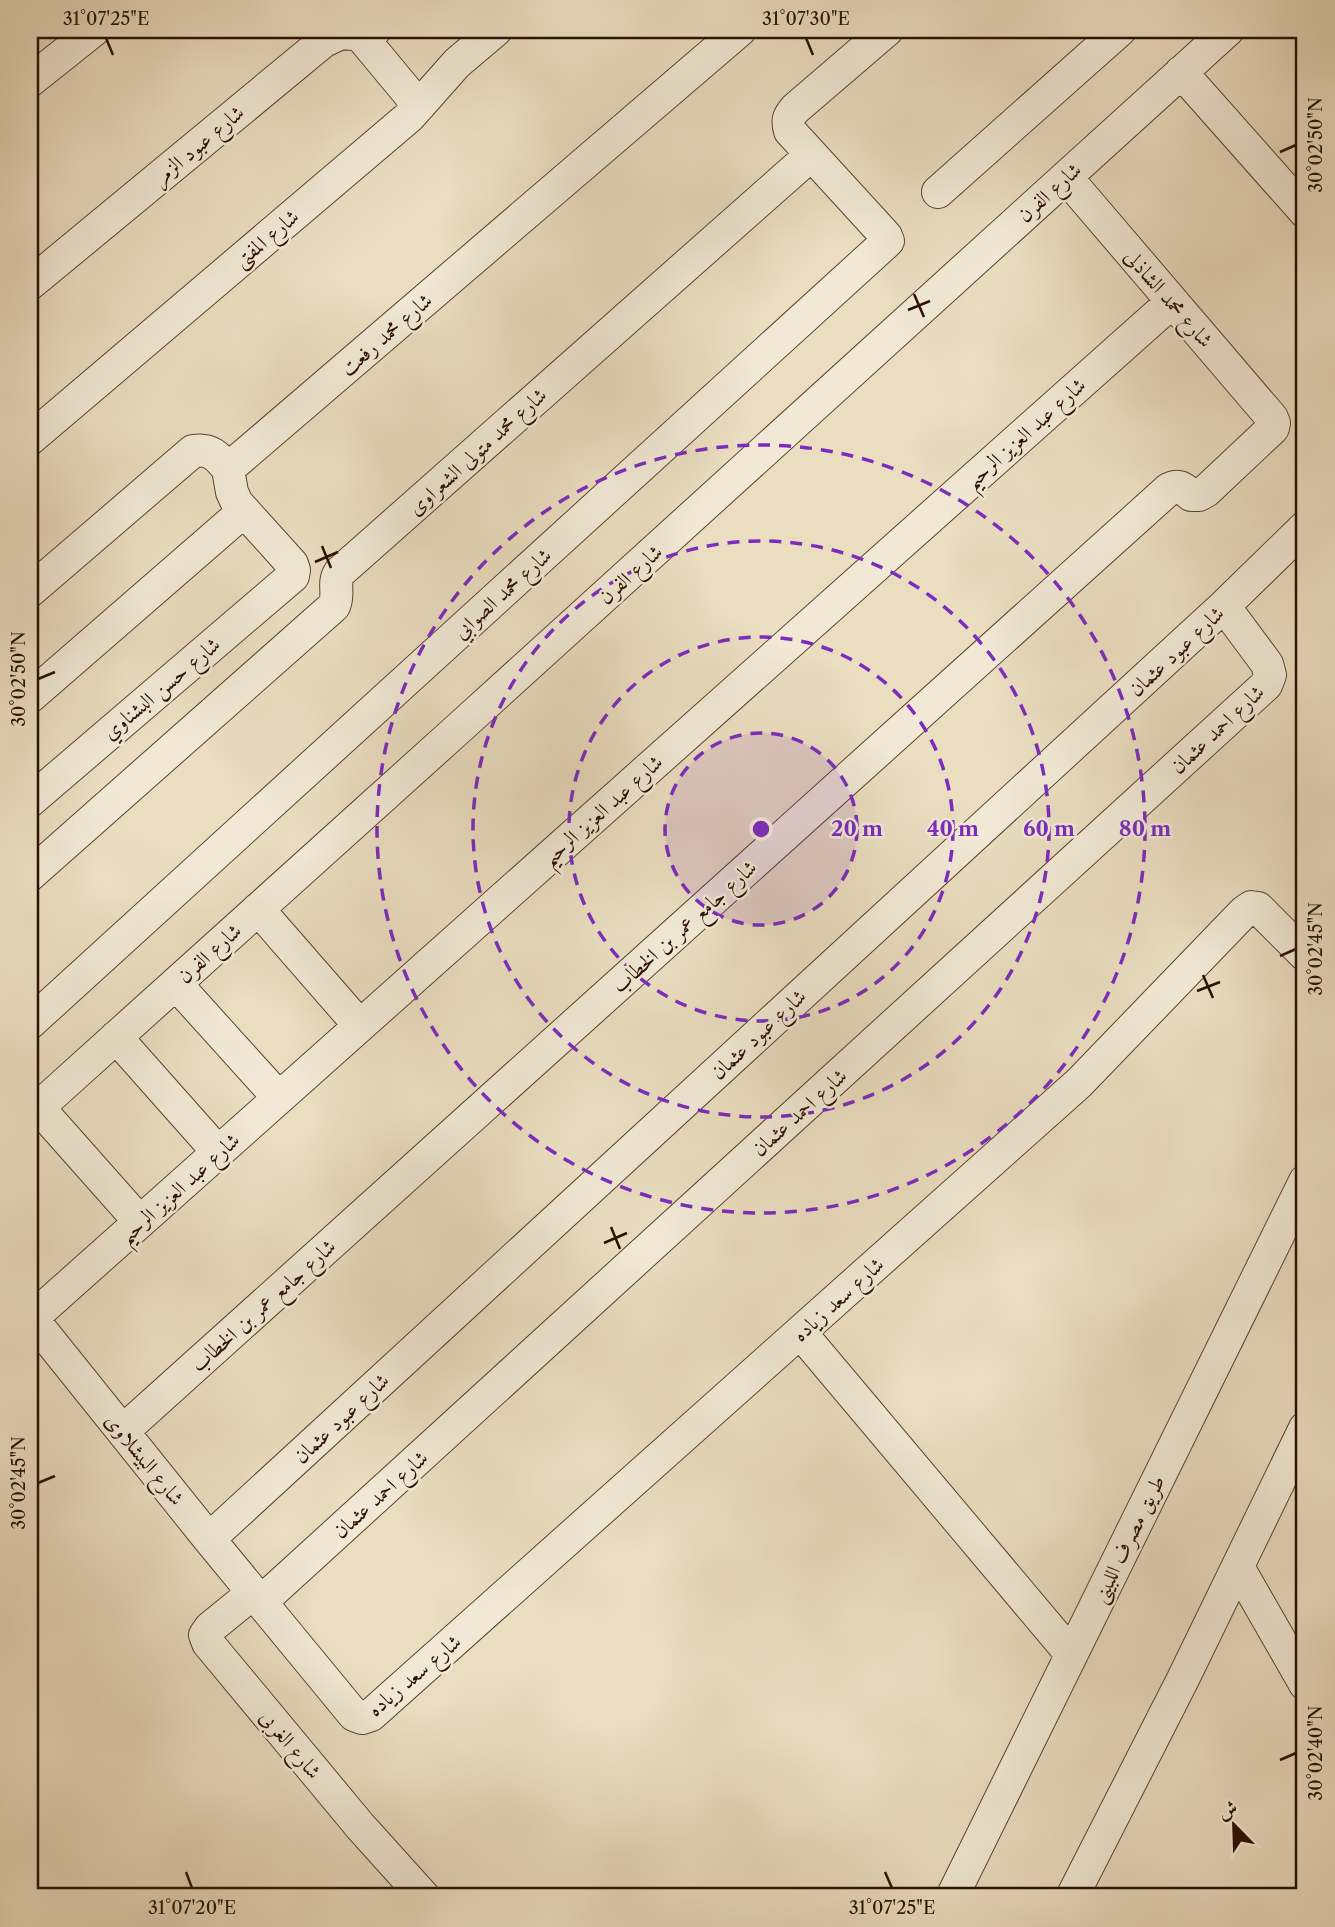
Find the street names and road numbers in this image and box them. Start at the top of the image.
street label: شارع عبود الزمر [147,99,253,195]
street label: شارع الفرن [1012,157,1090,232]
street label: شارع المفتى [228,204,307,277]
street label: شارع محمد الشاذلى [1115,244,1219,356]
street label: شارع محمد رفعت [335,287,441,385]
street label: شارع عبد العزيز الرحيم [959,372,1097,500]
street label: شارع محمد متولى الشعراوى [402,382,556,524]
street label: شارع الفرن [593,539,671,614]
street label: شارع محمد الصوابي [448,542,560,648]
street label: شارع عبود عثمان [1123,601,1233,706]
street label: شارع حسن البشناوي [97,632,229,749]
street label: شارع احمد عثمان [1165,679,1273,783]
street label: شارع عبد العزيز الرحيم [536,749,674,877]
street label: شارع جامع عمر بن الخطاب [606,854,766,1003]
street label: شارع الفرن [172,918,250,993]
street label: شارع عبود عثمان [705,984,815,1089]
street label: شارع احمد عثمان [746,1063,856,1166]
street label: شارع عبد العزيز الرحيم [113,1127,251,1255]
street label: شارع جامع عمر بن الخطاب [185,1233,345,1382]
street label: شارع سعد زياده [787,1252,893,1351]
street label: شارع عبود عثمان [288,1368,398,1473]
street label: شارع البيشلاوى [96,1408,190,1514]
street label: شارع احمد عثمان [327,1445,437,1548]
street label: طريق مصرف اللبينى [1086,1471,1172,1608]
street label: شارع سعد زياده [362,1629,470,1726]
street label: شارع الغربى [250,1704,327,1787]

